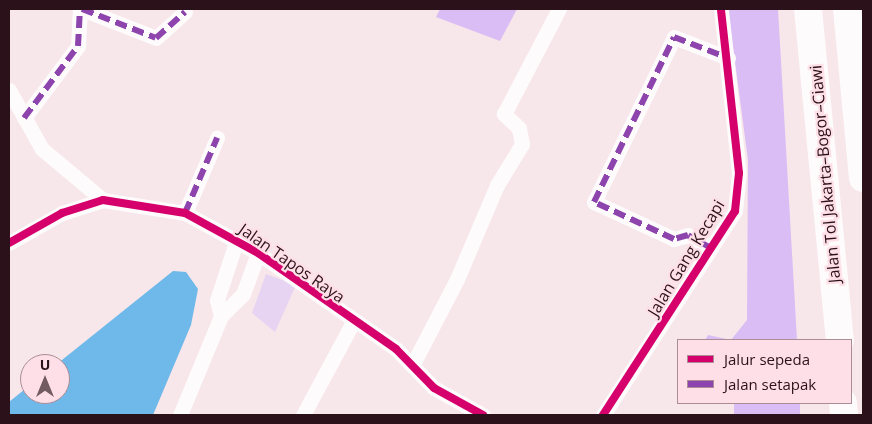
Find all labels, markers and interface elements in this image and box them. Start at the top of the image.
street label: Jalan Tol Jakarta–Bogor–Ciawi [806,64,844,284]
street label: Jalan Gang Kecapi [644,196,728,320]
street label: Jalan Tapos Raya [235,219,349,307]
legend [677,339,852,404]
text: Jalur sepeda [724,349,810,369]
north arrow [20,354,70,404]
text: U [40,355,50,374]
text: Jalan setapak [724,374,816,394]

